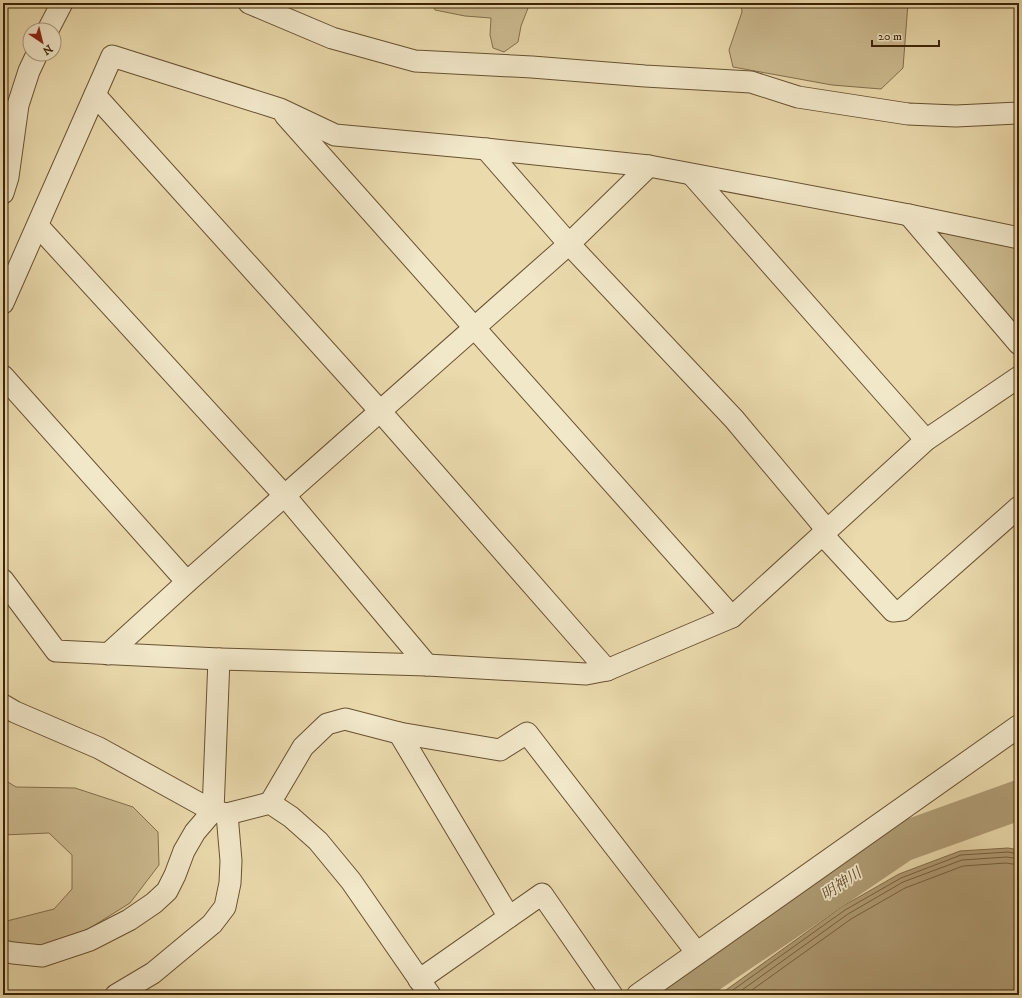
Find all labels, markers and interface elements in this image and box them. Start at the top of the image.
north arrow [22,22,62,62]
scale bar [872,22,939,48]
text: 20 m [878,29,902,44]
text: N [39,41,55,58]
water label: 明神川 [817,863,867,905]

